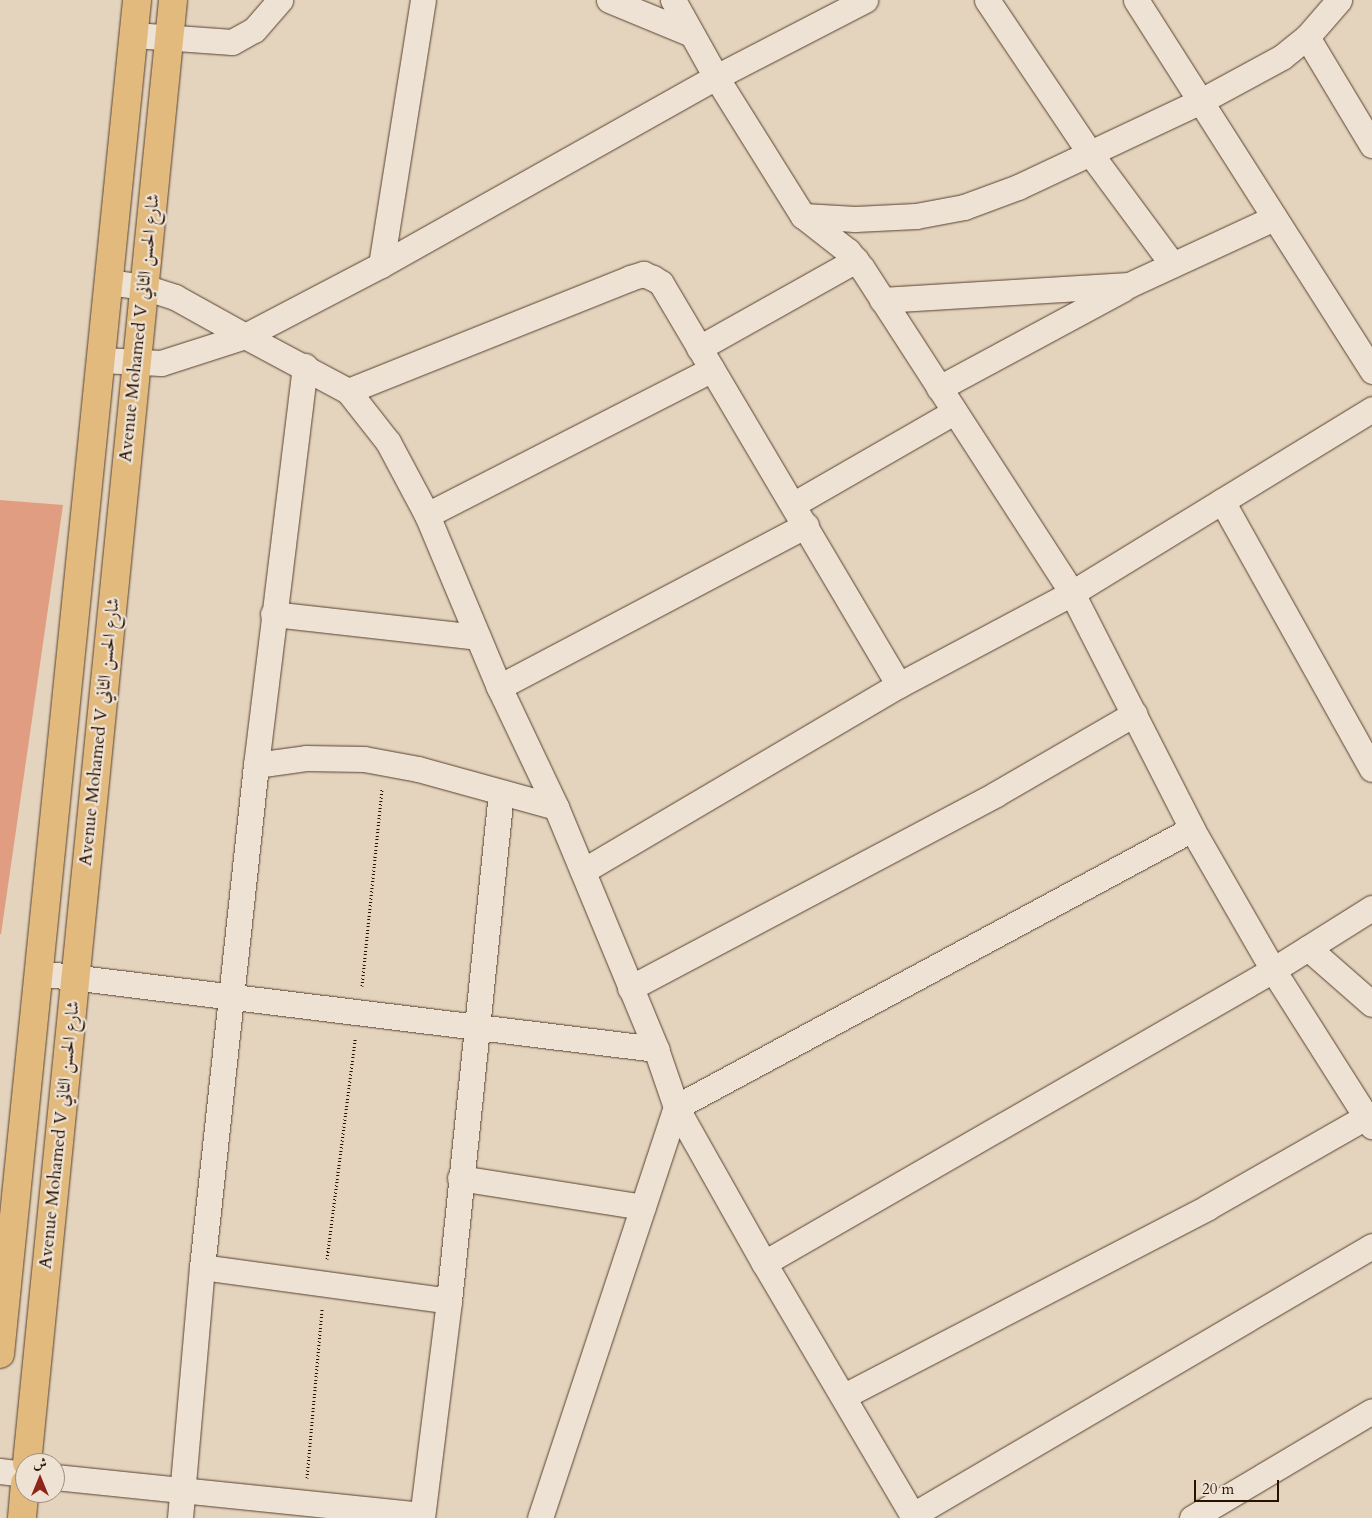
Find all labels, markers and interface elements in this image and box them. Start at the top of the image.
street label: Avenue Mohamed V شارع الحسن الثاني [115,193,165,463]
street label: Avenue Mohamed V شارع الحسن الثاني [75,597,125,867]
street label: Avenue Mohamed V شارع الحسن الثاني [35,1000,85,1270]
north arrow [15,1453,65,1503]
text: ش [33,1454,47,1473]
scale bar [1197,1470,1282,1502]
text: 20 m [1202,1479,1234,1499]

